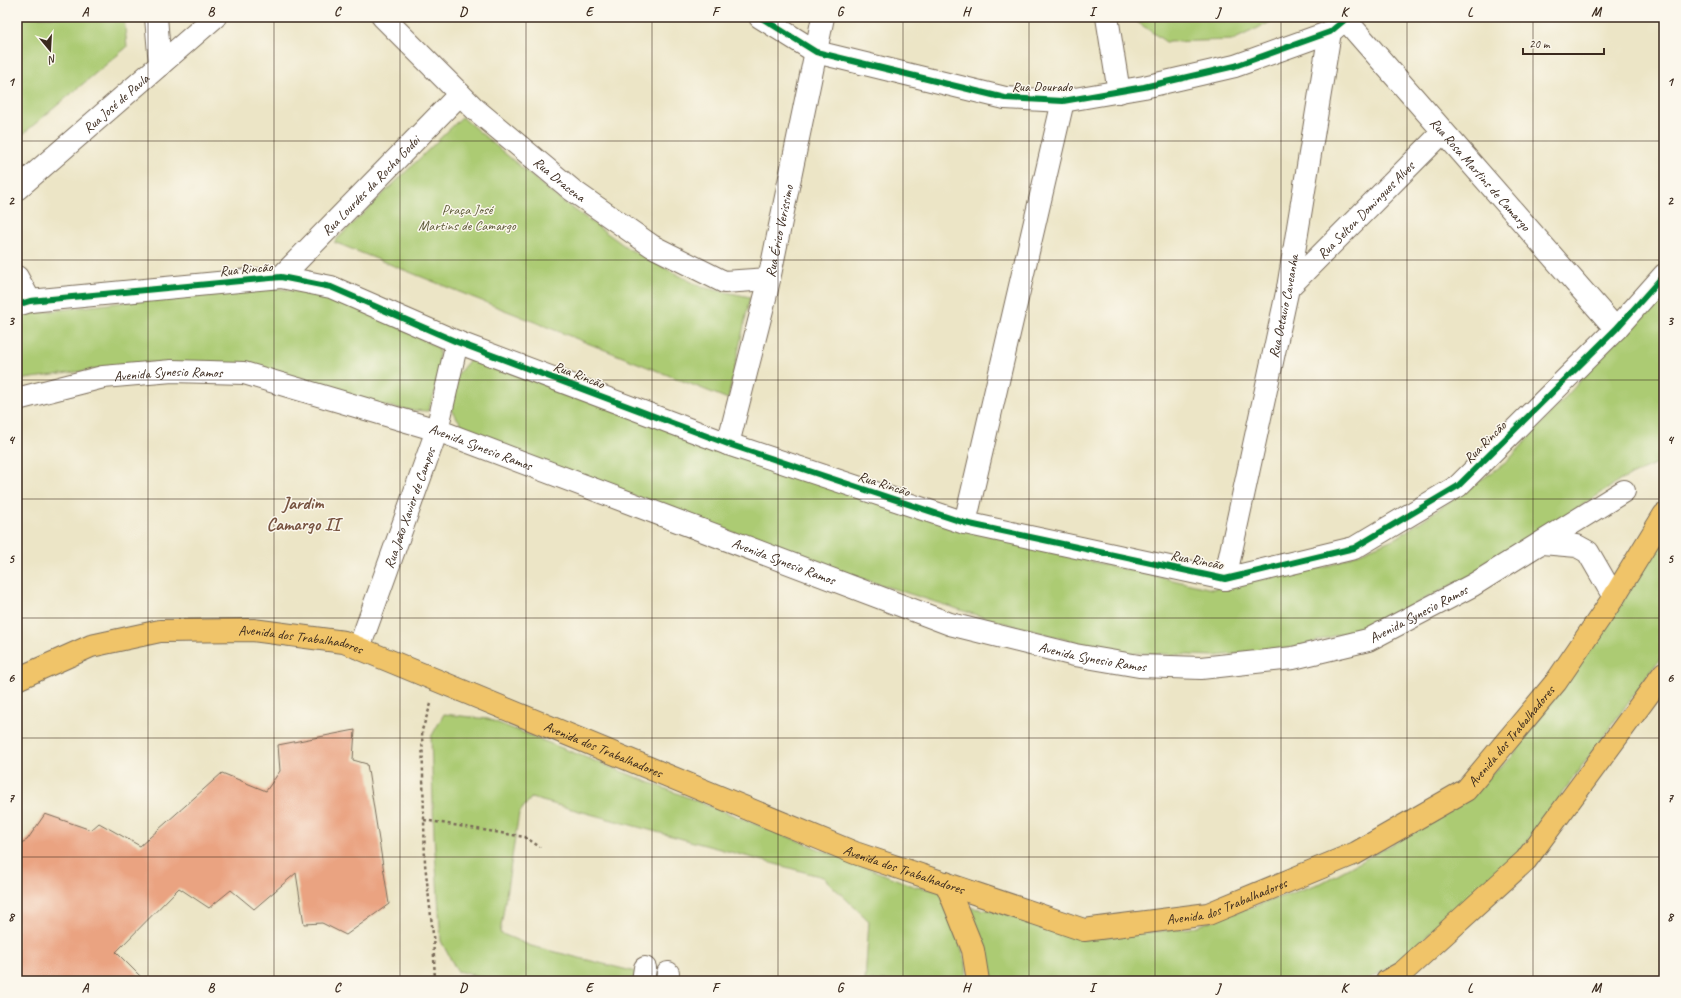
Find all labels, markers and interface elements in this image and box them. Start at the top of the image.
text: A [82,4,90,20]
text: B [208,4,216,20]
text: C [334,4,342,20]
text: D [459,4,468,20]
text: E [586,4,595,20]
text: F [712,4,721,20]
text: G [837,4,845,20]
text: H [962,4,972,20]
text: I [1089,4,1098,20]
text: J [1215,4,1222,20]
text: K [1341,4,1351,20]
text: L [1467,4,1474,20]
text: M [1591,4,1602,20]
north arrow [30,30,70,70]
scale bar [1523,30,1604,56]
text: 20 m [1529,36,1551,52]
text: N [46,52,58,68]
street label: Rua José de Paula [79,69,153,136]
text: 1 [8,74,16,90]
text: 1 [1667,74,1675,90]
street label: Rua Dourado [1012,78,1073,95]
street label: Rua Rosa Martins de Camargo [1427,114,1535,235]
street label: Rua Lourdes da Rocha Godoi [318,130,425,239]
street label: Rua Dracena [530,153,590,206]
street label: Rua Selton Domingues Alves [1314,157,1418,262]
street label: Rua Érico Verissimo [761,182,797,279]
text: 2 [8,193,15,209]
text: 2 [1667,193,1674,209]
park label: Praça José Martins de Camargo [418,201,517,234]
street label: Rua Octavio Caveanha [1265,252,1302,359]
street label: Rua Rincão [219,258,274,280]
text: 3 [8,313,15,329]
text: 3 [1667,313,1674,329]
street label: Rua Rincão [551,358,608,393]
street label: Avenida Synesio Ramos [113,362,224,385]
street label: Rua Rincão [1460,416,1511,467]
street label: Avenida Synesio Ramos [427,420,536,474]
text: 4 [8,432,16,448]
text: 4 [1667,432,1675,448]
street label: Rua João Xavier de Campos [380,444,439,570]
street label: Rua Rincão [856,468,913,501]
district label: Jardim Camargo II [266,492,343,535]
street label: Avenida Synesio Ramos [730,534,839,589]
street label: Rua Rincão [1169,547,1226,574]
text: 5 [8,551,15,567]
text: 5 [1667,551,1674,567]
street label: Avenida Synesio Ramos [1366,580,1472,646]
street label: Avenida dos Trabalhadores [238,621,367,658]
street label: Avenida Synesio Ramos [1037,638,1147,675]
text: 6 [8,670,15,686]
text: 6 [1667,670,1674,686]
street label: Avenida dos Trabalhadores [1464,681,1559,790]
street label: Avenida dos Trabalhadores [542,717,666,782]
text: 7 [8,790,15,806]
text: 7 [1667,790,1674,806]
street label: Avenida dos Trabalhadores [841,841,968,898]
street label: Avenida dos Trabalhadores [1165,874,1290,928]
text: 8 [8,909,16,925]
text: 8 [1667,909,1675,925]
text: A [82,980,90,996]
text: B [208,980,216,996]
text: C [334,980,342,996]
text: D [459,980,468,996]
text: E [586,980,595,996]
text: F [712,980,721,996]
text: G [837,980,845,996]
text: H [962,980,972,996]
text: I [1089,980,1098,996]
text: J [1215,980,1222,996]
text: K [1341,980,1351,996]
text: L [1467,980,1474,996]
text: M [1591,980,1602,996]

